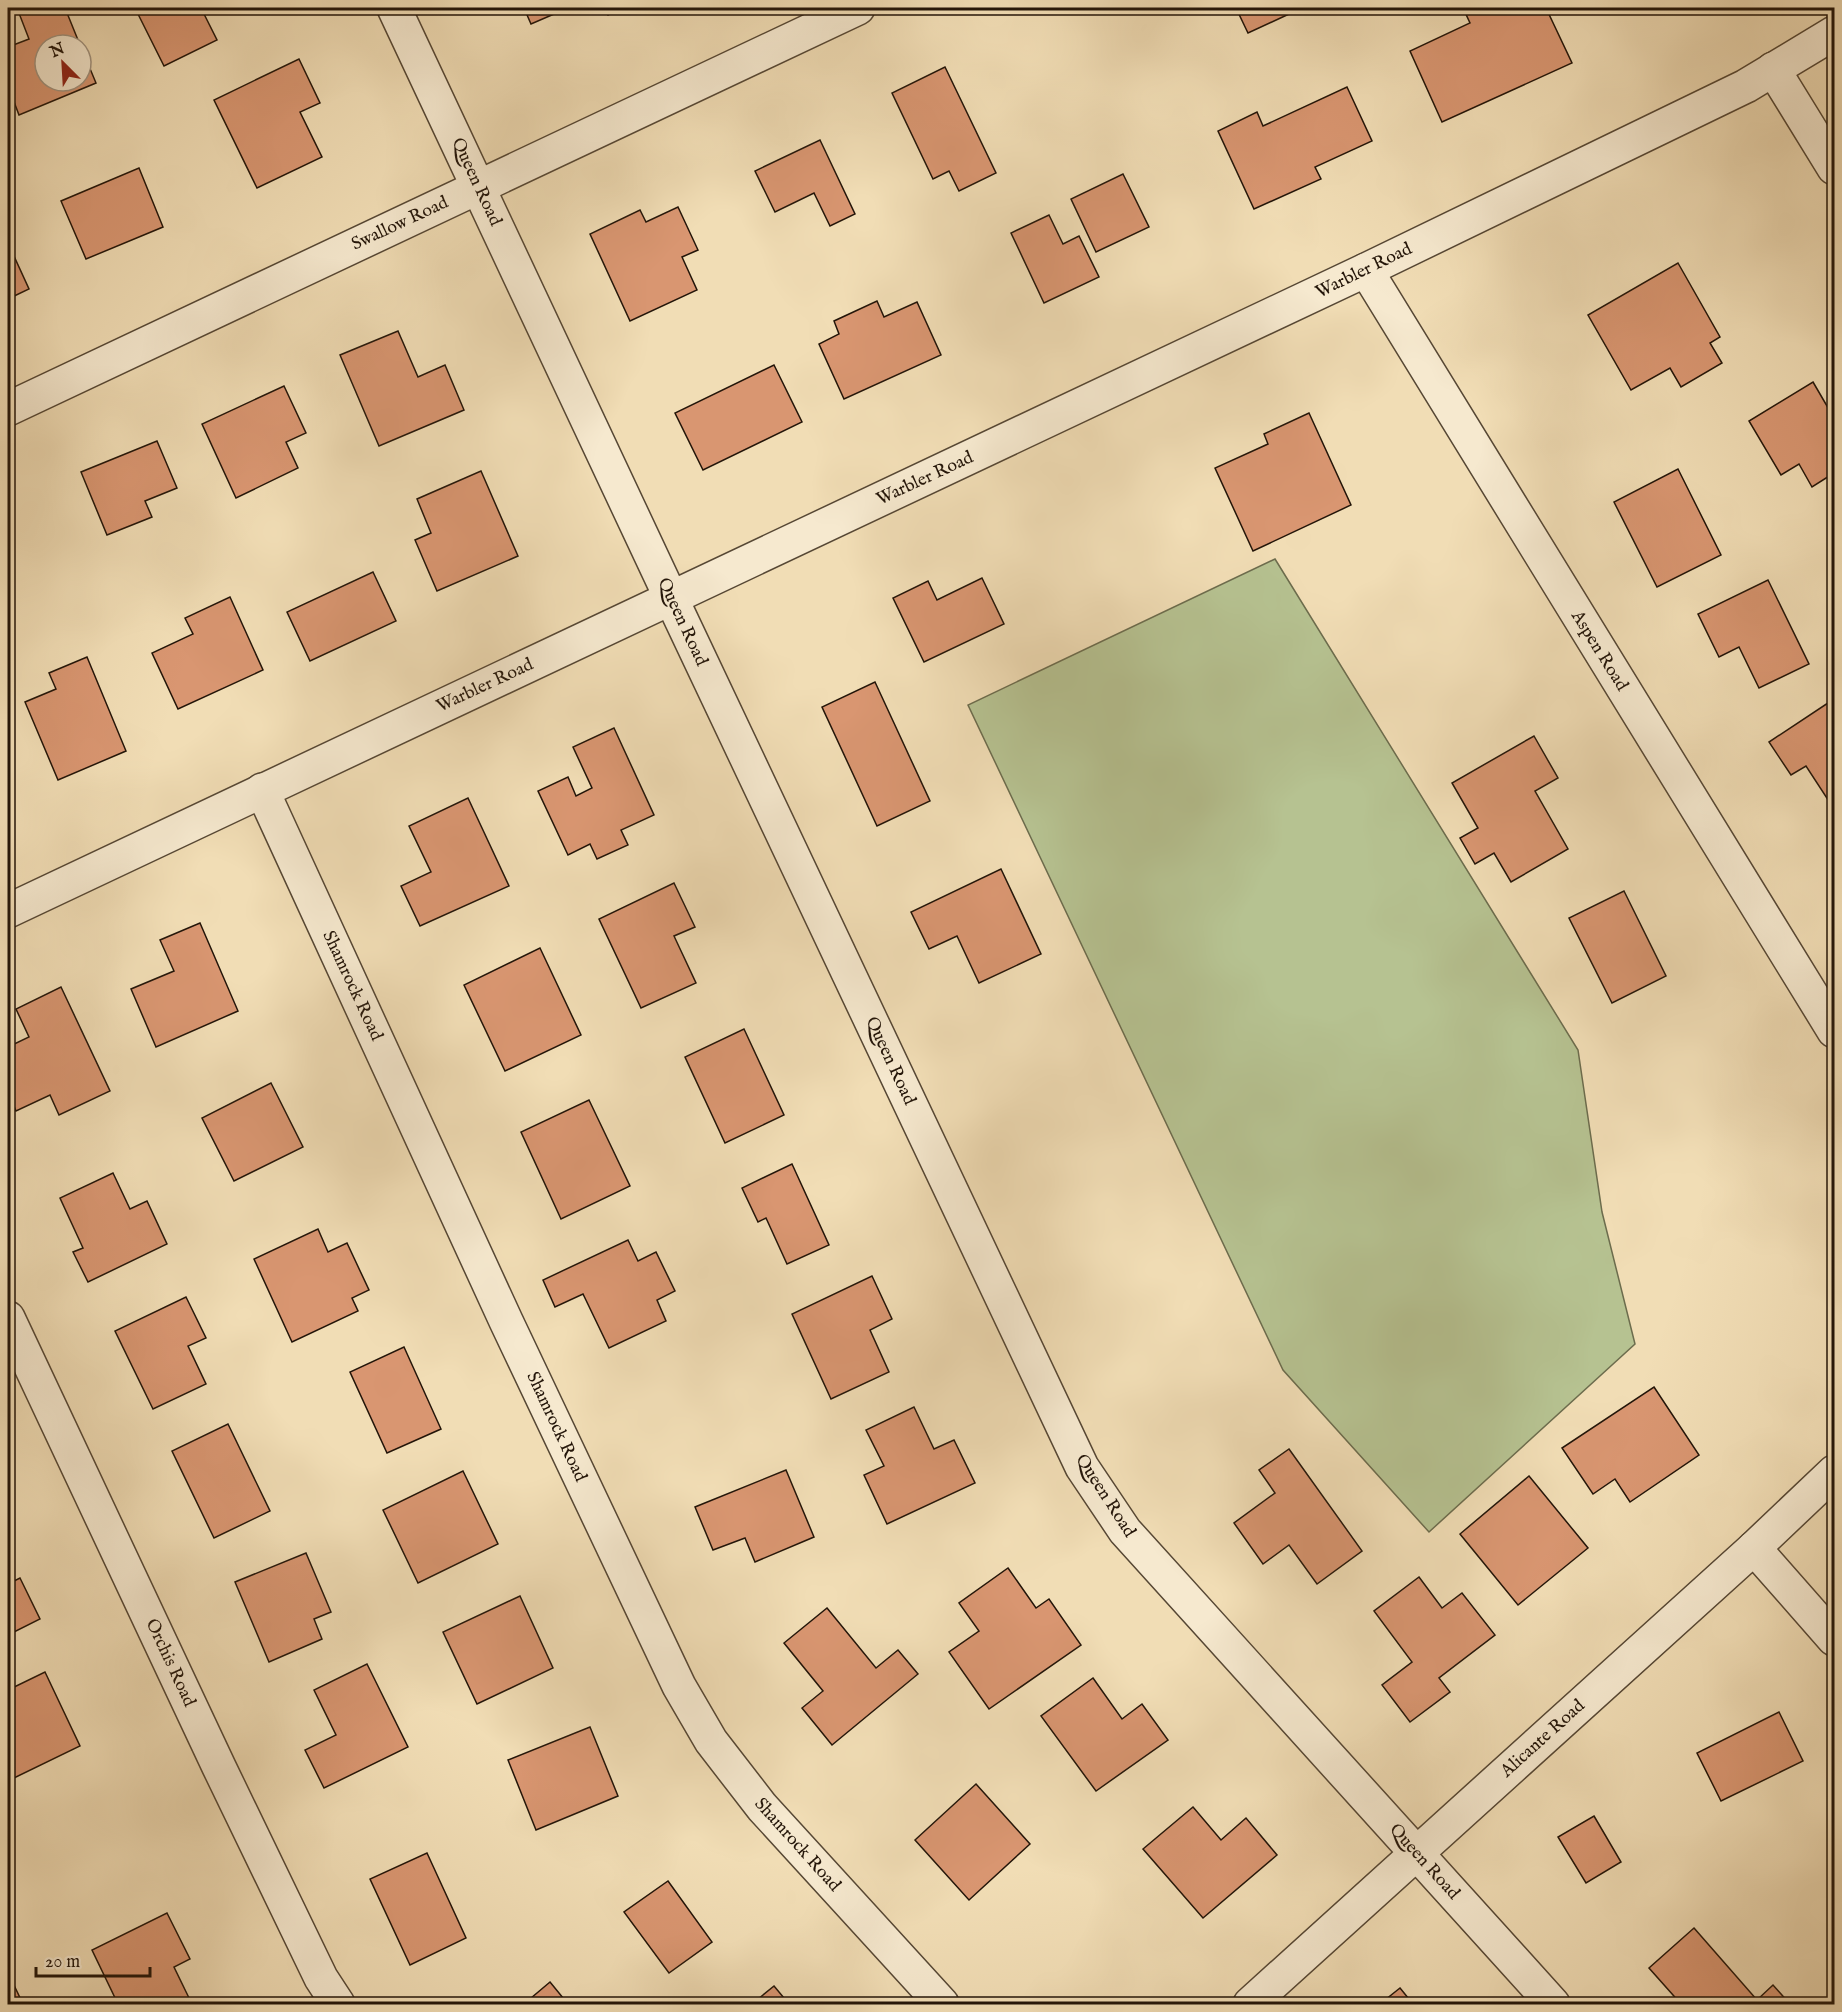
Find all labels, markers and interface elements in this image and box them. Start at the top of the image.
north arrow [33,33,93,93]
text: N [46,39,68,63]
street label: Queen Road [446,134,507,230]
street label: Swallow Road [348,191,452,256]
street label: Warbler Road [1312,238,1416,304]
street label: Warbler Road [873,446,977,511]
street label: Queen Road [652,574,713,670]
street label: Aspen Road [1565,606,1633,696]
street label: Warbler Road [433,653,537,718]
street label: Shamrock Road [316,927,388,1045]
street label: Queen Road [860,1013,921,1109]
street label: Shamrock Road [520,1368,592,1486]
street label: Queen Road [1070,1450,1141,1542]
street label: Orchis Road [140,1615,201,1711]
street label: Alicante Road [1495,1695,1590,1784]
street label: Shamrock Road [749,1793,846,1897]
street label: Queen Road [1384,1819,1465,1905]
scale bar [36,1940,150,1978]
text: 20 m [45,1951,80,1974]

